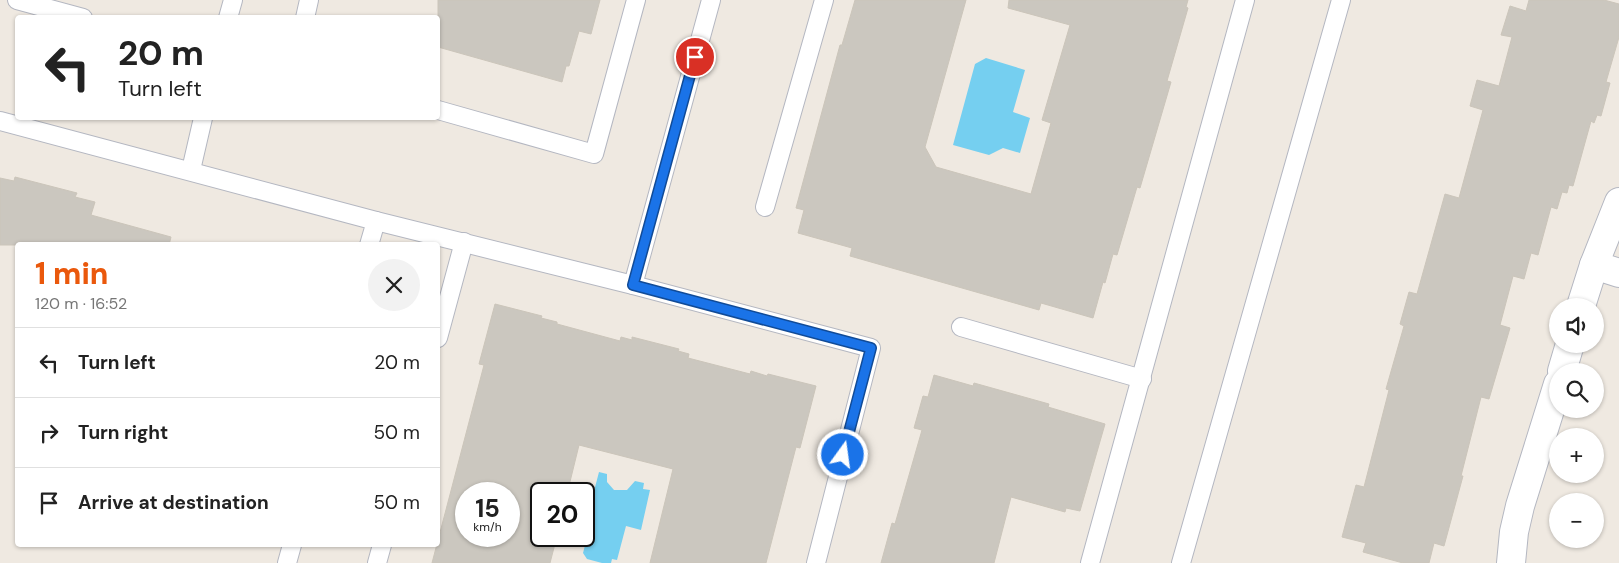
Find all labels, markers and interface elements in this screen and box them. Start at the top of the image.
text: 20 m [118,30,204,76]
icon: left [35,35,100,100]
pin [674,36,716,78]
icon: arrive [681,43,709,71]
text: Turn left [118,74,202,103]
text: 1 min [35,254,108,293]
button: close [368,259,420,311]
text: 120 m · 16:52 [35,293,127,314]
map controls [1549,298,1604,548]
button: sound [1549,298,1604,353]
icon: left [35,349,63,377]
text: Turn left [78,350,156,375]
text: 20 m [374,350,420,375]
button: search [1549,363,1604,418]
icon: right [35,419,63,447]
text: Turn right [78,420,168,445]
text: 50 m [373,420,420,445]
position arrow [816,428,868,480]
button: + [1549,428,1604,483]
speed limit sign: 20 [530,482,595,547]
icon: arrive [35,489,63,517]
text: Arrive at destination [78,490,269,515]
text: 50 m [373,490,420,515]
text: 15 [475,492,500,525]
button: − [1549,493,1604,548]
text: km/h [473,519,502,535]

